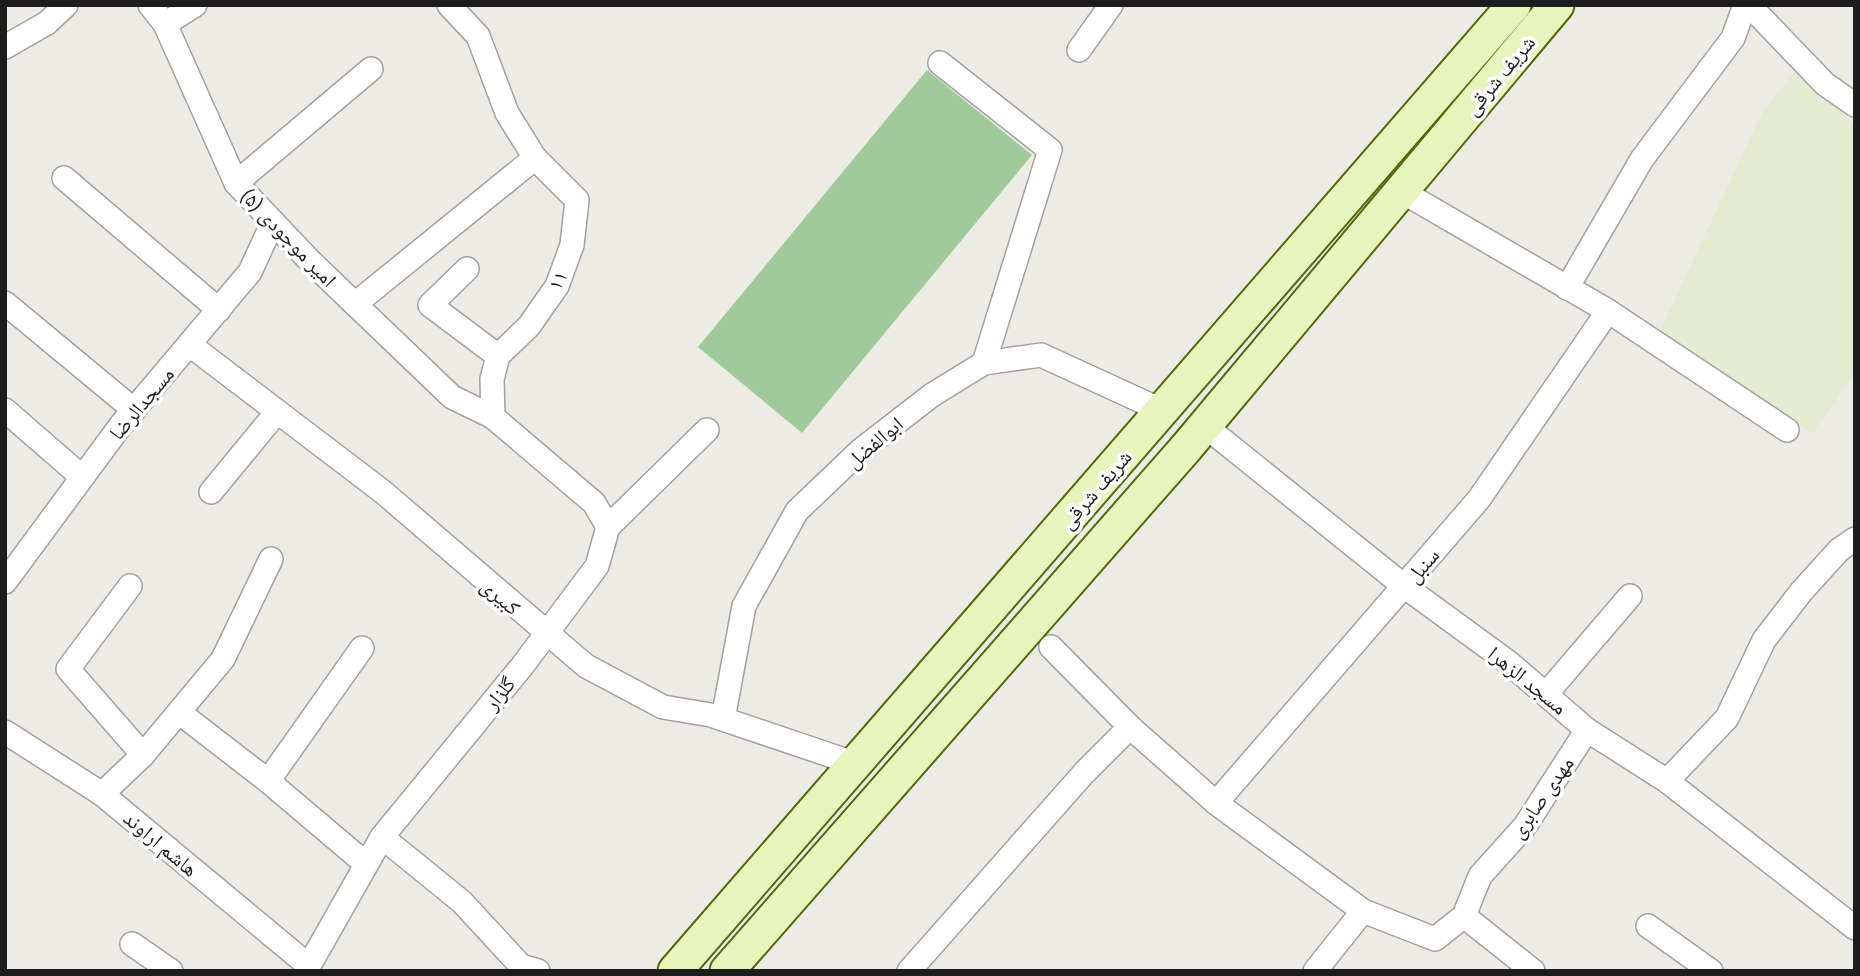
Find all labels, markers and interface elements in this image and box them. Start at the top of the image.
street label: شریف شرقی [1459,30,1541,121]
street label: امیر موجودی (۵) [235,183,342,292]
street label: ۱۱ [542,266,572,294]
street label: مسجدالرضا [104,362,178,444]
street label: ابوالفضل [841,411,909,474]
street label: شریف شرقی [1054,445,1137,535]
street label: سنبل [1400,543,1445,589]
street label: کبیری [476,573,526,620]
street label: مسجد الزهرا [1484,641,1572,719]
street label: گلزار [478,671,520,715]
street label: مهدی صابری [1504,751,1579,843]
street label: هاشم اراوند [117,805,203,883]

